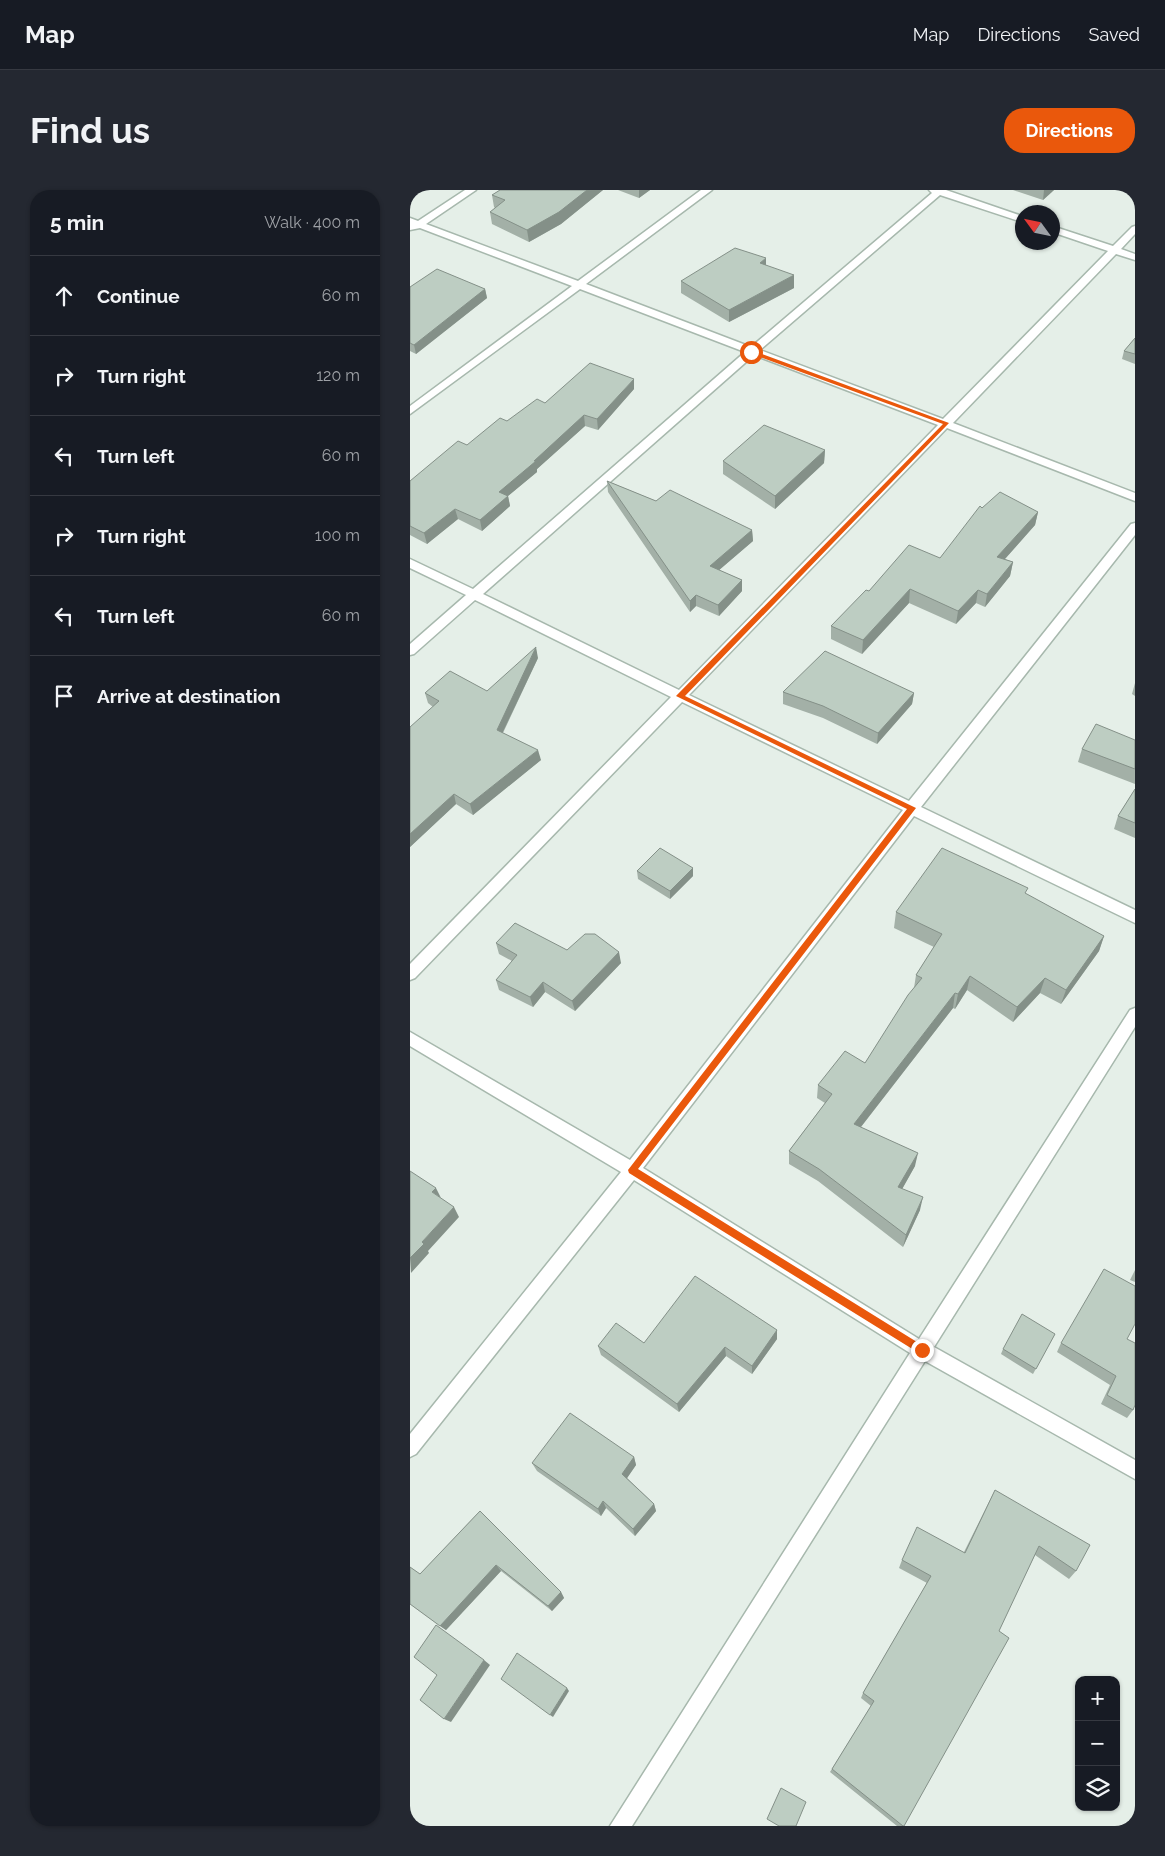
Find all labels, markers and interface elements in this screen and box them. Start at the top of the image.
text: Map [25,20,75,49]
text: Map [913,24,949,45]
text: Directions [977,24,1061,45]
text: Saved [1089,24,1140,45]
button: Directions [1004,108,1135,153]
text: Find us [30,110,150,151]
north arrow [1015,205,1060,250]
text: 5 min [50,210,104,235]
text: Walk · 400 m [264,213,360,232]
icon: ahead [50,282,78,310]
text: Continue [97,285,180,307]
text: 60 m [322,286,360,305]
route start [740,341,763,364]
icon: right [50,362,78,390]
text: Turn right [97,365,186,387]
text: 120 m [316,366,360,385]
icon: left [50,442,78,470]
text: Turn left [97,445,174,467]
text: 60 m [322,446,360,465]
icon: right [50,522,78,550]
text: Turn right [97,525,186,547]
text: 100 m [315,526,360,545]
icon: left [50,602,78,630]
text: Turn left [97,605,174,627]
text: 60 m [322,606,360,625]
icon: arrive [50,682,78,710]
text: Arrive at destination [97,685,281,707]
route end [911,1339,934,1362]
map controls [1075,1676,1120,1811]
button: + [1075,1676,1120,1721]
button: − [1075,1721,1120,1766]
button: layers [1075,1766,1120,1811]

